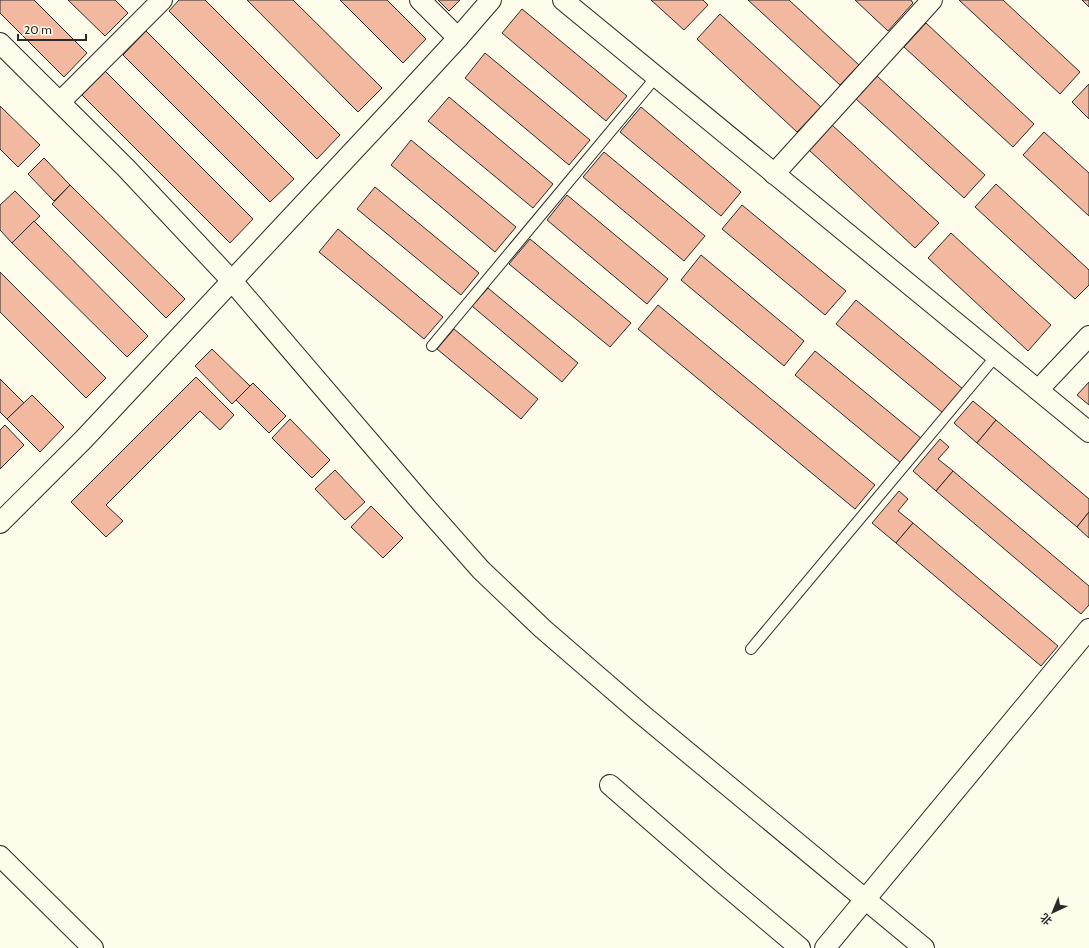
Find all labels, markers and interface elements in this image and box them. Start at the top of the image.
scale bar [18,16,86,42]
text: 20 m [24,22,52,37]
north arrow [1033,892,1073,932]
text: 北 [1037,910,1055,928]

